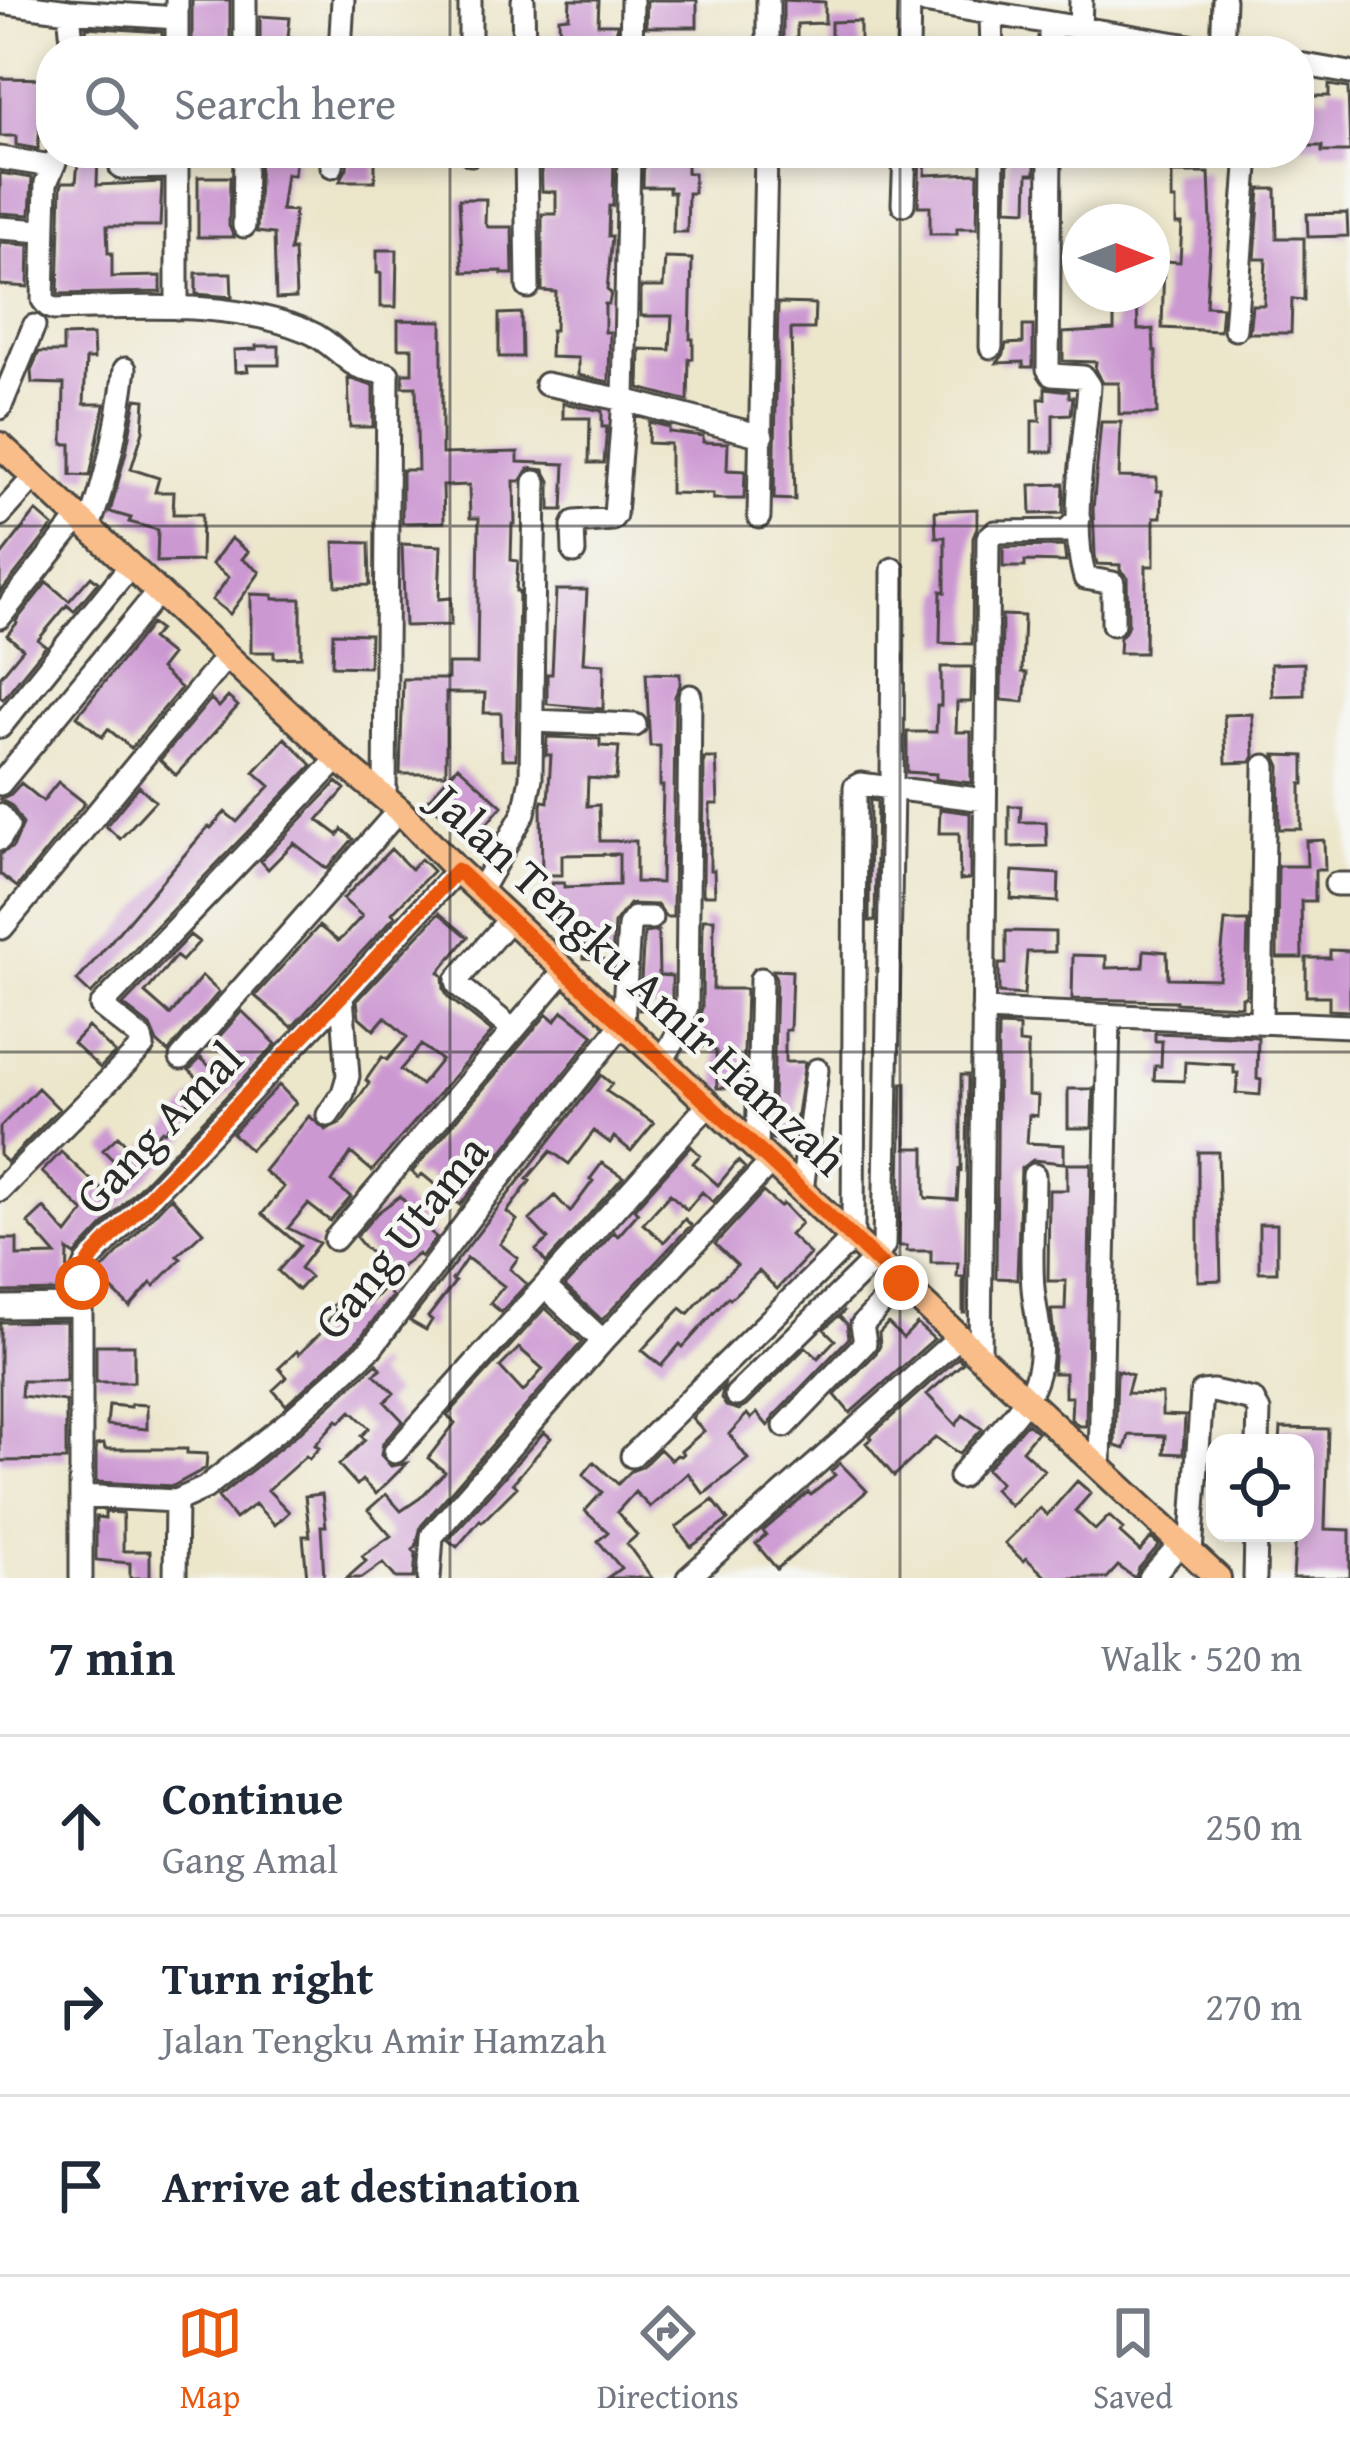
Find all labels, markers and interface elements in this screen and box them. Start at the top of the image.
search box [36,36,1314,168]
icon: search [78,69,144,135]
text: Search here [174,70,396,135]
north arrow [1062,204,1170,312]
street label: Jalan Tengku Amir Hamzah [411,762,864,1192]
street label: Gang Amal [57,1024,259,1230]
street label: Gang Utama [295,1118,505,1354]
route start [55,1256,109,1310]
route end [874,1256,928,1310]
map controls [1206,1434,1314,1542]
button: locate [1206,1434,1314,1542]
text: 7 min [48,1619,175,1694]
text: Walk · 520 m [1101,1628,1302,1685]
text: Continue [162,1765,343,1830]
icon: ahead [48,1793,114,1859]
text: 250 m [1205,1797,1302,1854]
text: Gang Amal [162,1830,338,1887]
text: Turn right [162,1945,374,2010]
icon: right [48,1973,114,2039]
text: 270 m [1205,1977,1302,2034]
text: Jalan Tengku Amir Hamzah [162,2010,607,2067]
icon: arrive [48,2153,114,2219]
text: Arrive at destination [162,2153,580,2218]
tab: Map [177,2300,243,2420]
tab: Directions [597,2300,739,2420]
tab: Saved [1093,2300,1173,2420]

